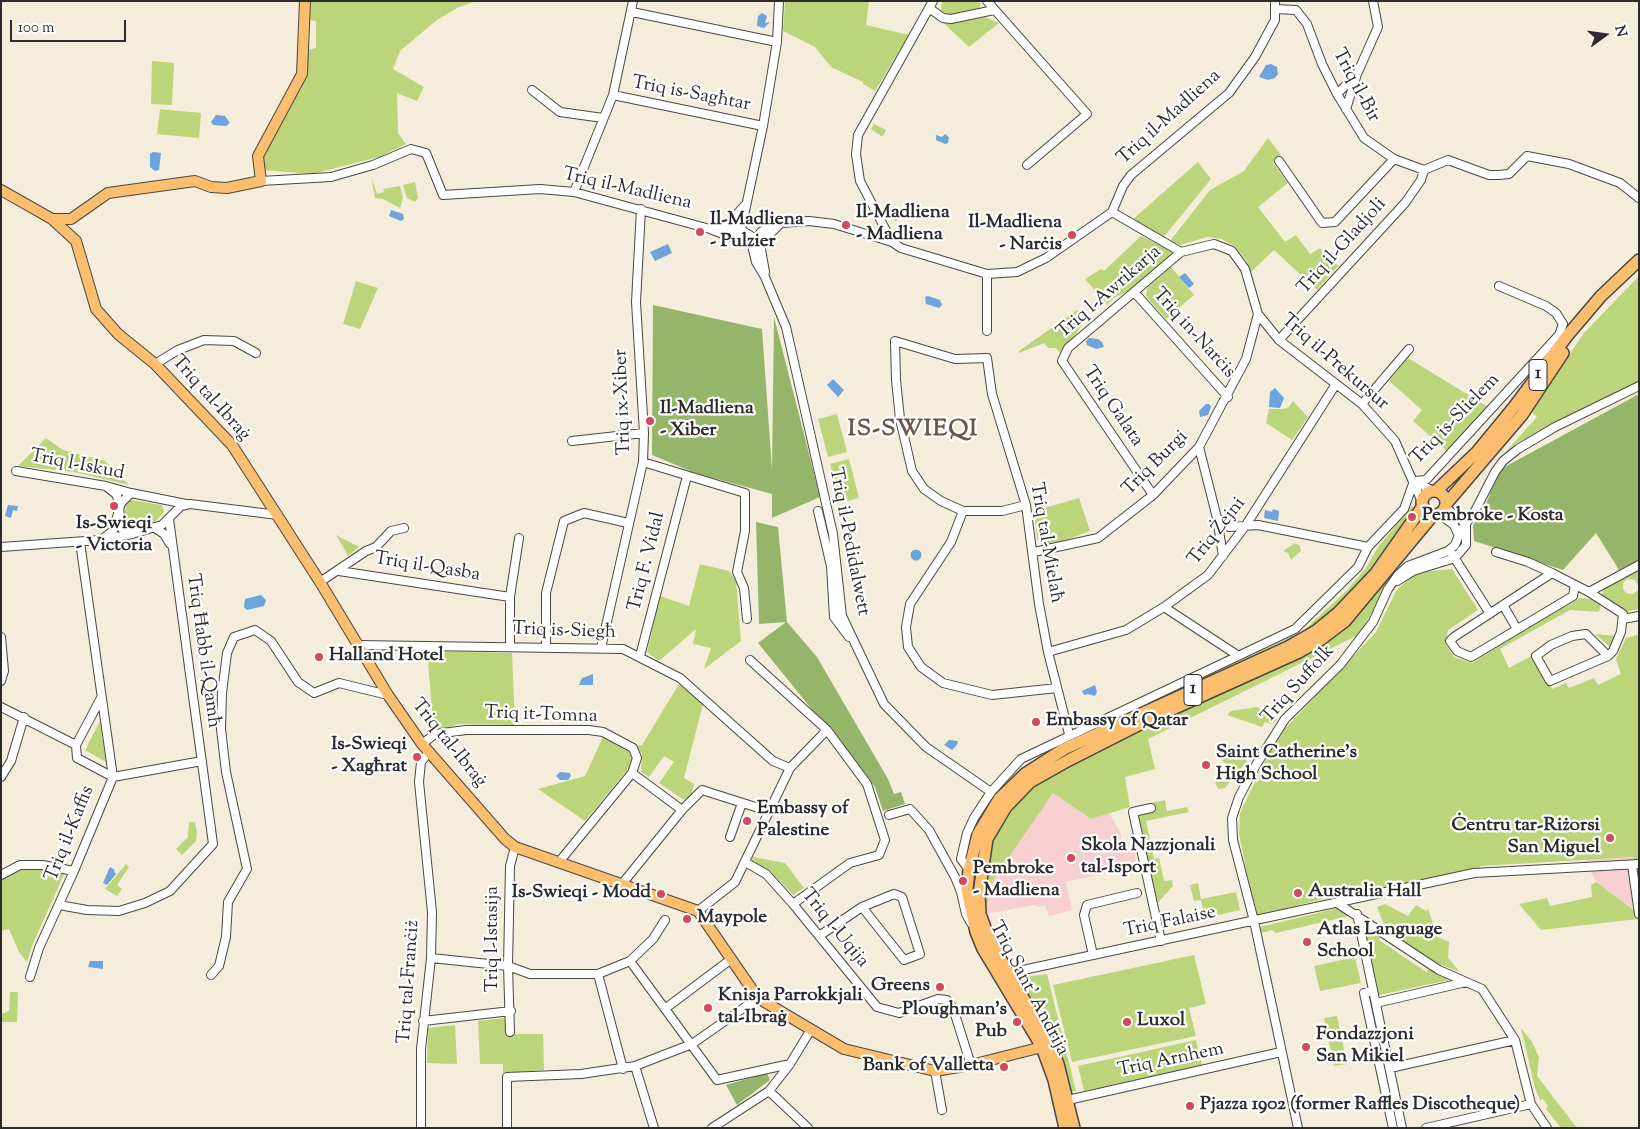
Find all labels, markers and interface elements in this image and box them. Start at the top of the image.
scale bar [12,10,129,42]
north arrow [1580,10,1630,60]
text: 100 m [18,18,54,39]
text: N [1608,24,1631,39]
street label: Triq il-Bir [1326,45,1384,127]
street label: Triq il-Madliena [1113,66,1227,170]
street label: Triq is-Sagħtar [630,72,752,118]
street label: Triq il-Madliena [560,164,694,216]
street label: Triq il-Gladjoli [1294,194,1392,300]
place label: Il-Madliena - Madliena [856,203,950,247]
place label: Il-Madliena - Pulzier [710,210,804,254]
place label: Il-Madliena - Narċis [968,213,1062,257]
marker: Il-Madliena - Madliena [840,219,852,231]
marker: Il-Madliena - Pulzier [694,226,706,238]
marker: Il-Madliena - Narċis [1066,229,1078,241]
street label: Triq l-Awrikarja [1053,242,1167,344]
street label: Triq in-Narċis [1147,284,1239,384]
street label: Triq il-Prekursur [1275,310,1393,416]
street label: Triq ix-Xiber [611,349,637,455]
street label: Triq tal-Ibraġ [166,351,254,447]
road number: 1 [1529,360,1547,390]
street label: Triq Galata [1077,362,1147,452]
street label: Triq is-Slielem [1407,369,1505,471]
place label: Il-Madliena - Xiber [660,399,754,443]
marker: Il-Madliena - Xiber [644,415,656,427]
district label: IS-SWIEQI [847,417,979,445]
street label: Triq Burgi [1118,426,1194,502]
street label: Triq l-Iskud [28,446,126,486]
street label: Triq il-Pedidalwett [822,466,874,618]
street label: Triq tal-Mielaħ [1023,481,1067,605]
street label: Triq Żejni [1184,493,1252,571]
marker: Is-Swieqi - Victoria [108,500,120,512]
place label: Pembroke - Kosta [1422,506,1564,528]
street label: Triq F. Vidal [625,510,671,614]
marker: Pembroke - Kosta [1406,511,1418,523]
place label: Is-Swieqi - Victoria [76,514,152,558]
street label: Triq il-Qasba [372,548,482,588]
street label: Triq Ħabb il-Qamħ [180,572,224,730]
street label: Triq is-Siegħ [512,619,616,645]
street label: Triq Suffolk [1258,641,1340,729]
place label: Halland Hotel [329,646,444,668]
marker: Halland Hotel [313,651,325,663]
road number: 1 [1184,674,1202,706]
street label: Triq tal-Ibraġ [405,695,491,793]
street label: Triq it-Tomna [484,703,598,729]
place label: Embassy of Qatar [1046,711,1188,733]
marker: Embassy of Qatar [1030,716,1042,728]
place label: Is-Swieqi - Xagħrat [331,735,407,779]
place label: Saint Catherine's High School [1216,743,1357,787]
marker: Is-Swieqi - Xagħrat [411,751,423,763]
marker: Saint Catherine's High School [1200,759,1212,771]
street label: Triq il-Kaffis [42,783,100,885]
place label: Embassy of Palestine [757,799,849,843]
marker: Embassy of Palestine [741,815,753,827]
place label: Ċentru tar-Riżorsi San Miguel [1452,816,1600,860]
marker: Ċentru tar-Riżorsi San Miguel [1604,832,1616,844]
place label: Skola Nazzjonali tal-Isport [1081,836,1215,880]
marker: Skola Nazzjonali tal-Isport [1065,852,1077,864]
place label: Pembroke - Madliena [973,859,1060,903]
marker: Pembroke - Madliena [957,875,969,887]
place label: Australia Hall [1308,882,1421,904]
place label: Is-Swieqi - Modd [512,883,651,905]
street label: Triq l-Uqija [795,885,873,973]
street label: Triq l-Istasija [483,886,505,992]
marker: Australia Hall [1292,887,1304,899]
marker: Is-Swieqi - Modd [655,888,667,900]
street label: Triq Falaise [1122,902,1218,944]
place label: Maypole [697,908,767,930]
marker: Maypole [681,913,693,925]
street label: Triq Sant' Andrija [983,918,1073,1060]
street label: Triq tal-Franċiż [394,919,426,1045]
place label: Atlas Language School [1317,920,1442,964]
marker: Atlas Language School [1301,936,1313,948]
place label: Greens [871,976,930,998]
marker: Greens [934,981,946,993]
place label: Knisja Parrokkjali tal-Ibraġ [718,986,863,1030]
place label: Ploughman's Pub [902,1000,1007,1044]
marker: Knisja Parrokkjali tal-Ibraġ [702,1002,714,1014]
place label: Luxol [1137,1011,1185,1033]
marker: Ploughman's Pub [1011,1016,1023,1028]
marker: Luxol [1121,1016,1133,1028]
place label: Fondazzjoni San Mikiel [1316,1025,1414,1069]
street label: Triq Arnhem [1116,1039,1226,1083]
marker: Fondazzjoni San Mikiel [1300,1041,1312,1053]
place label: Bank of Valletta [863,1056,994,1078]
marker: Bank of Valletta [998,1061,1010,1073]
place label: Pjazza 1902 (former Raffles Discotheque) [1200,1095,1520,1117]
marker: Pjazza 1902 (former Raffles Discotheque) [1184,1100,1196,1112]

